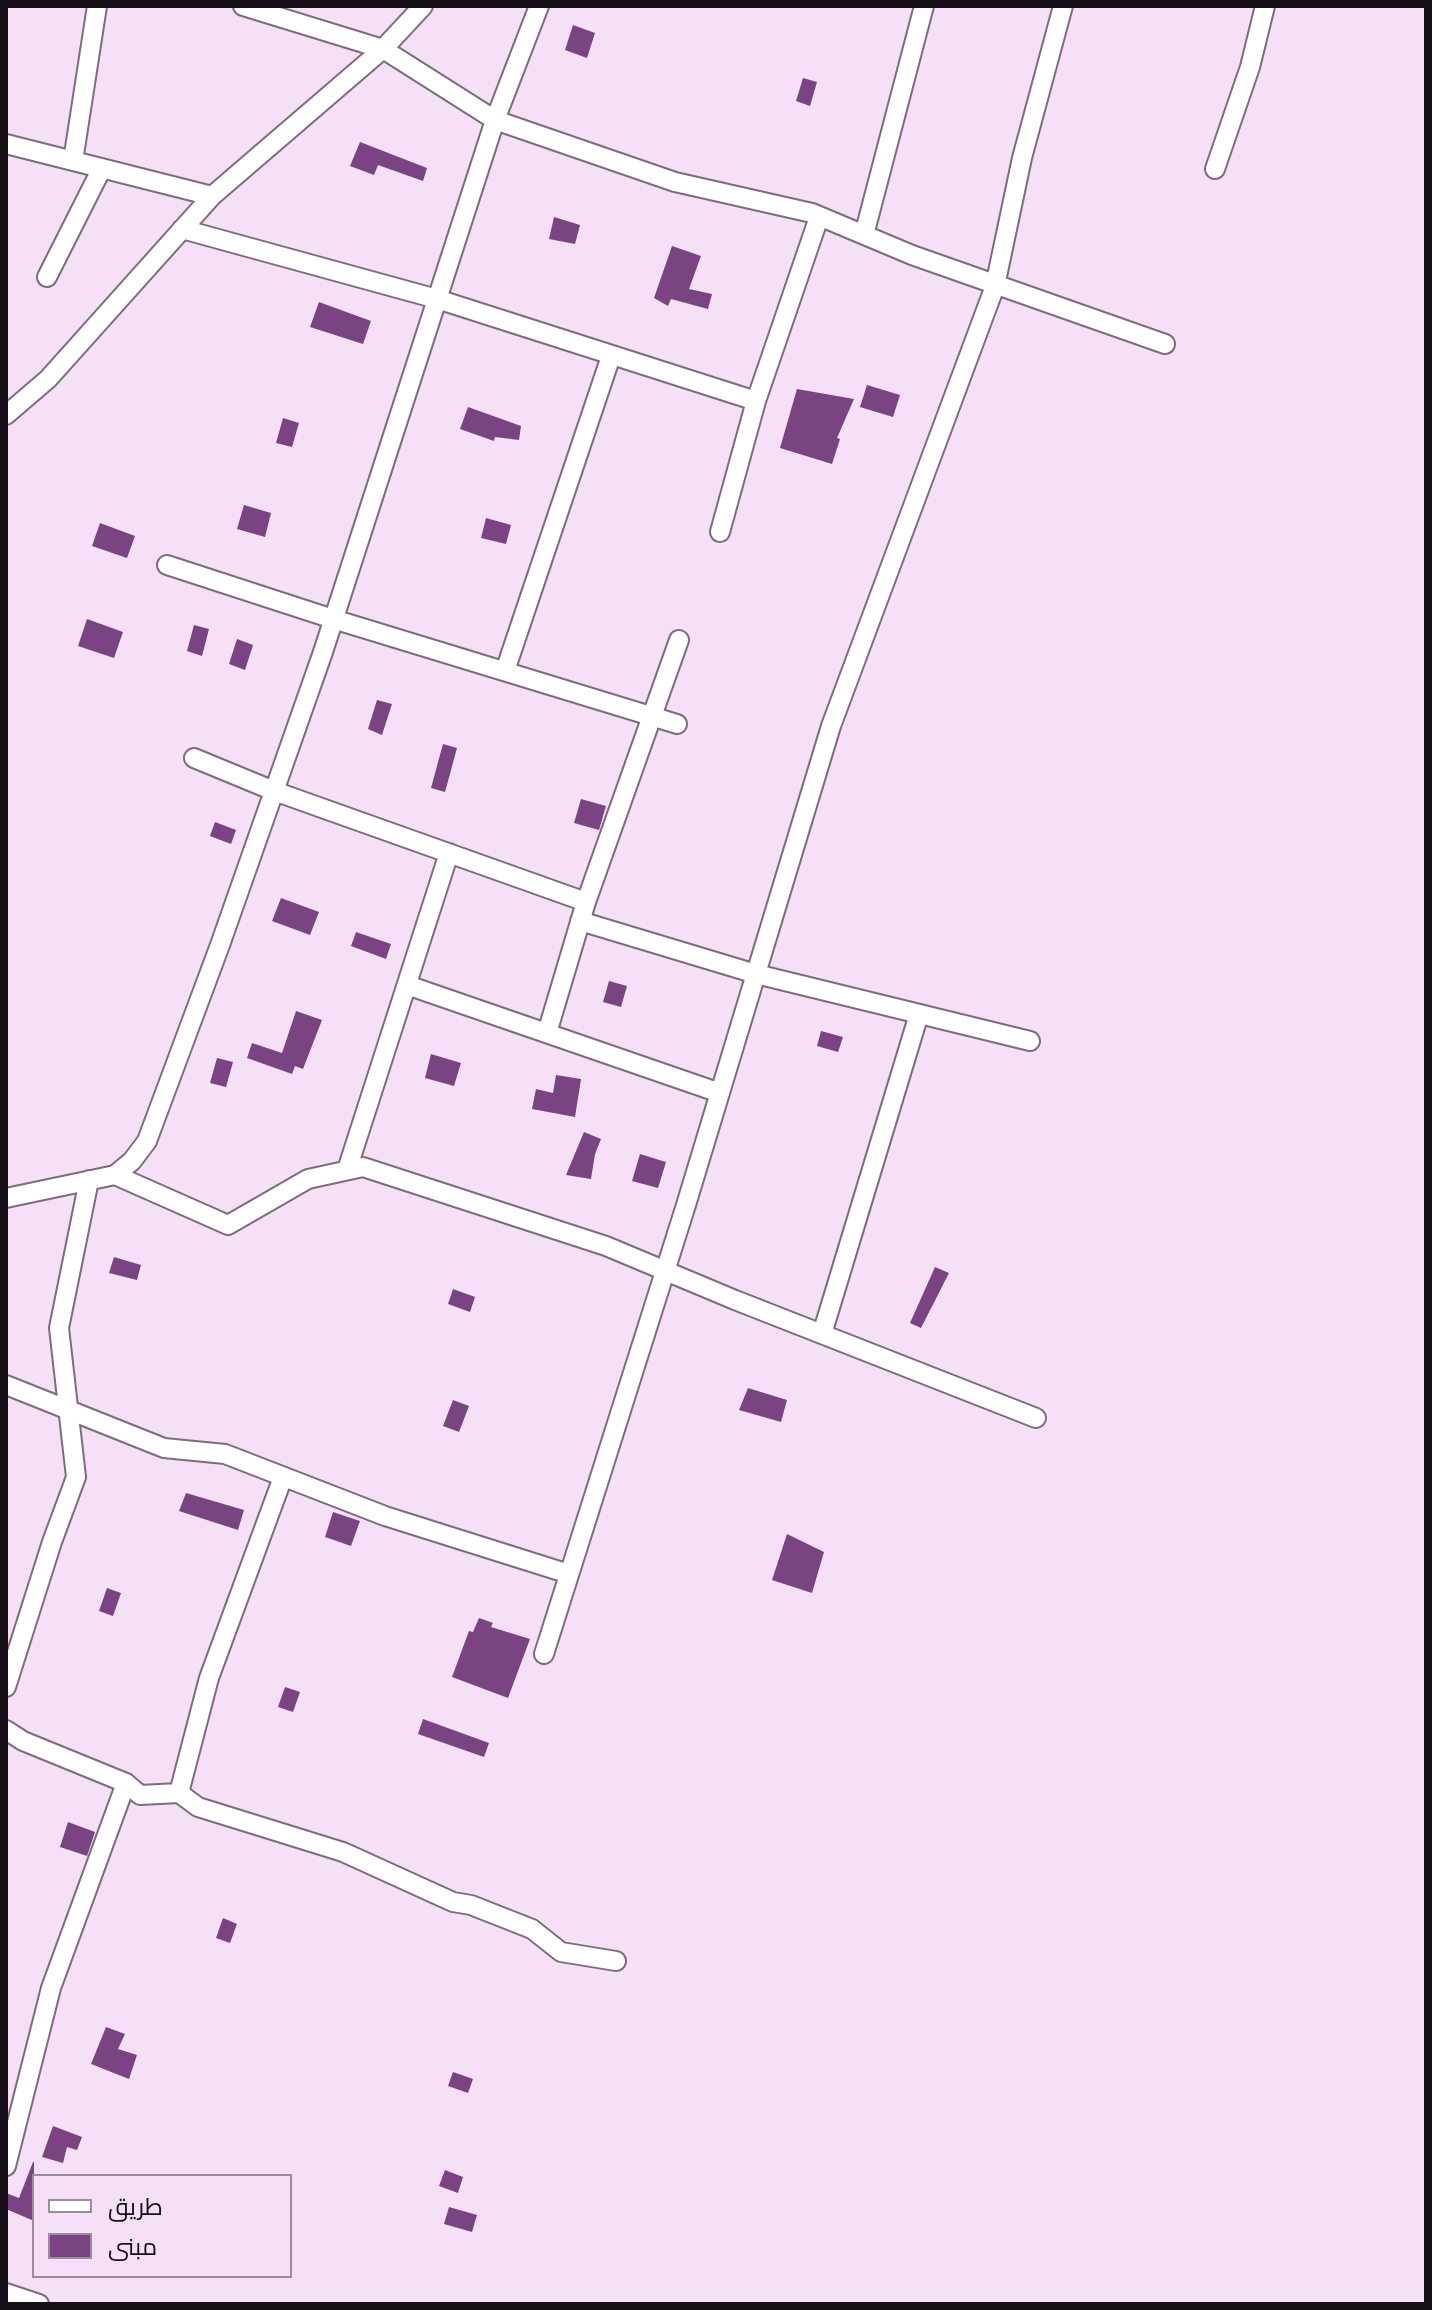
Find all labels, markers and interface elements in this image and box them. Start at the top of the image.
legend [32,2174,292,2278]
text: طريق [108,2192,163,2221]
text: مبنى [108,2232,157,2261]

